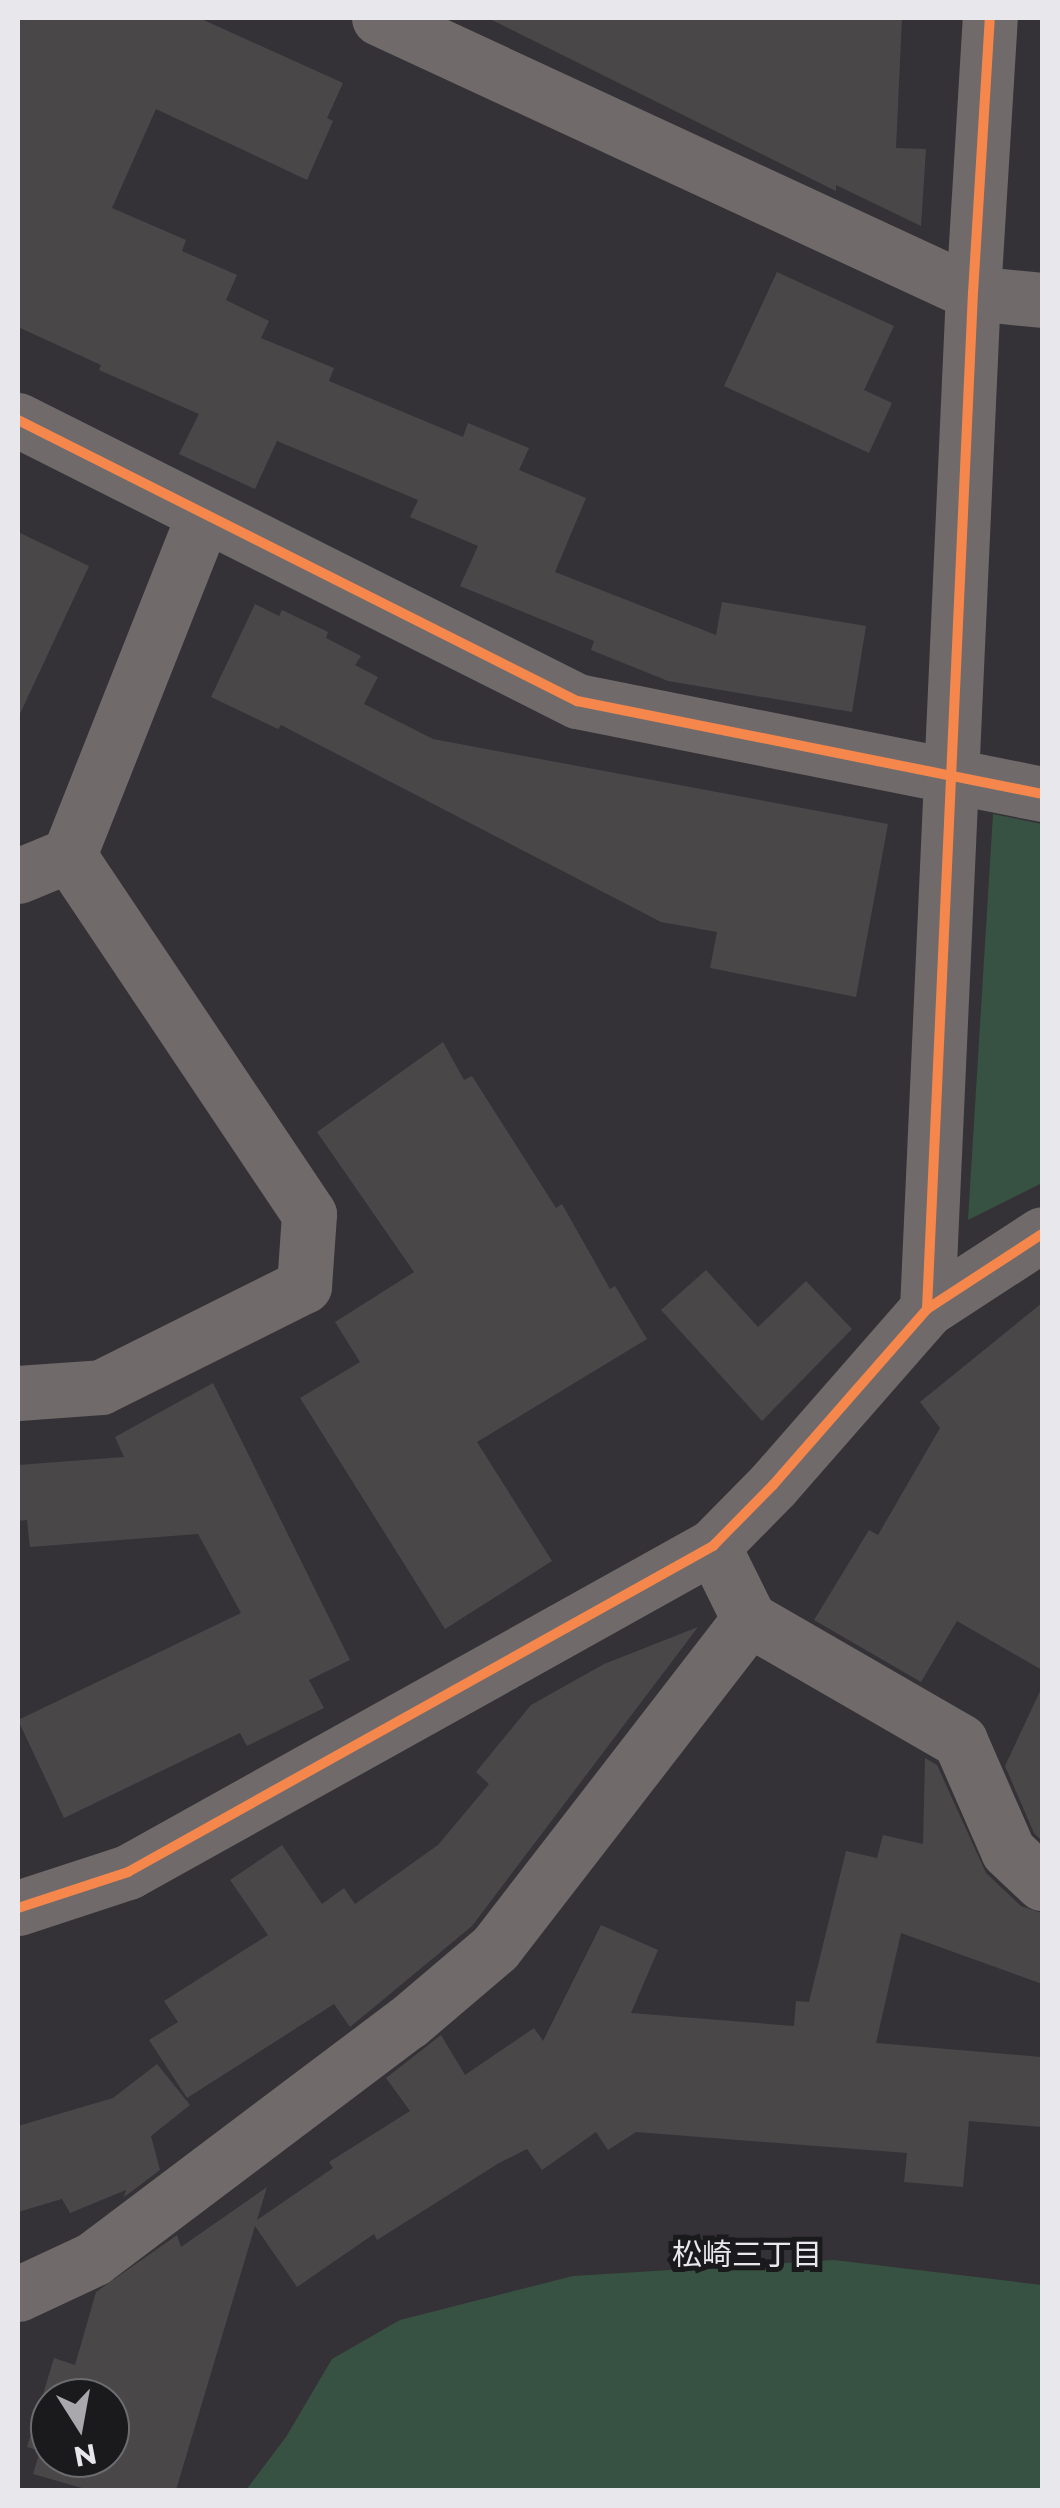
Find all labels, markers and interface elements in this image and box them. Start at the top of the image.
district label: 松崎三丁目 [672,2237,822,2273]
north arrow [30,2378,130,2478]
text: N [71,2437,100,2474]

